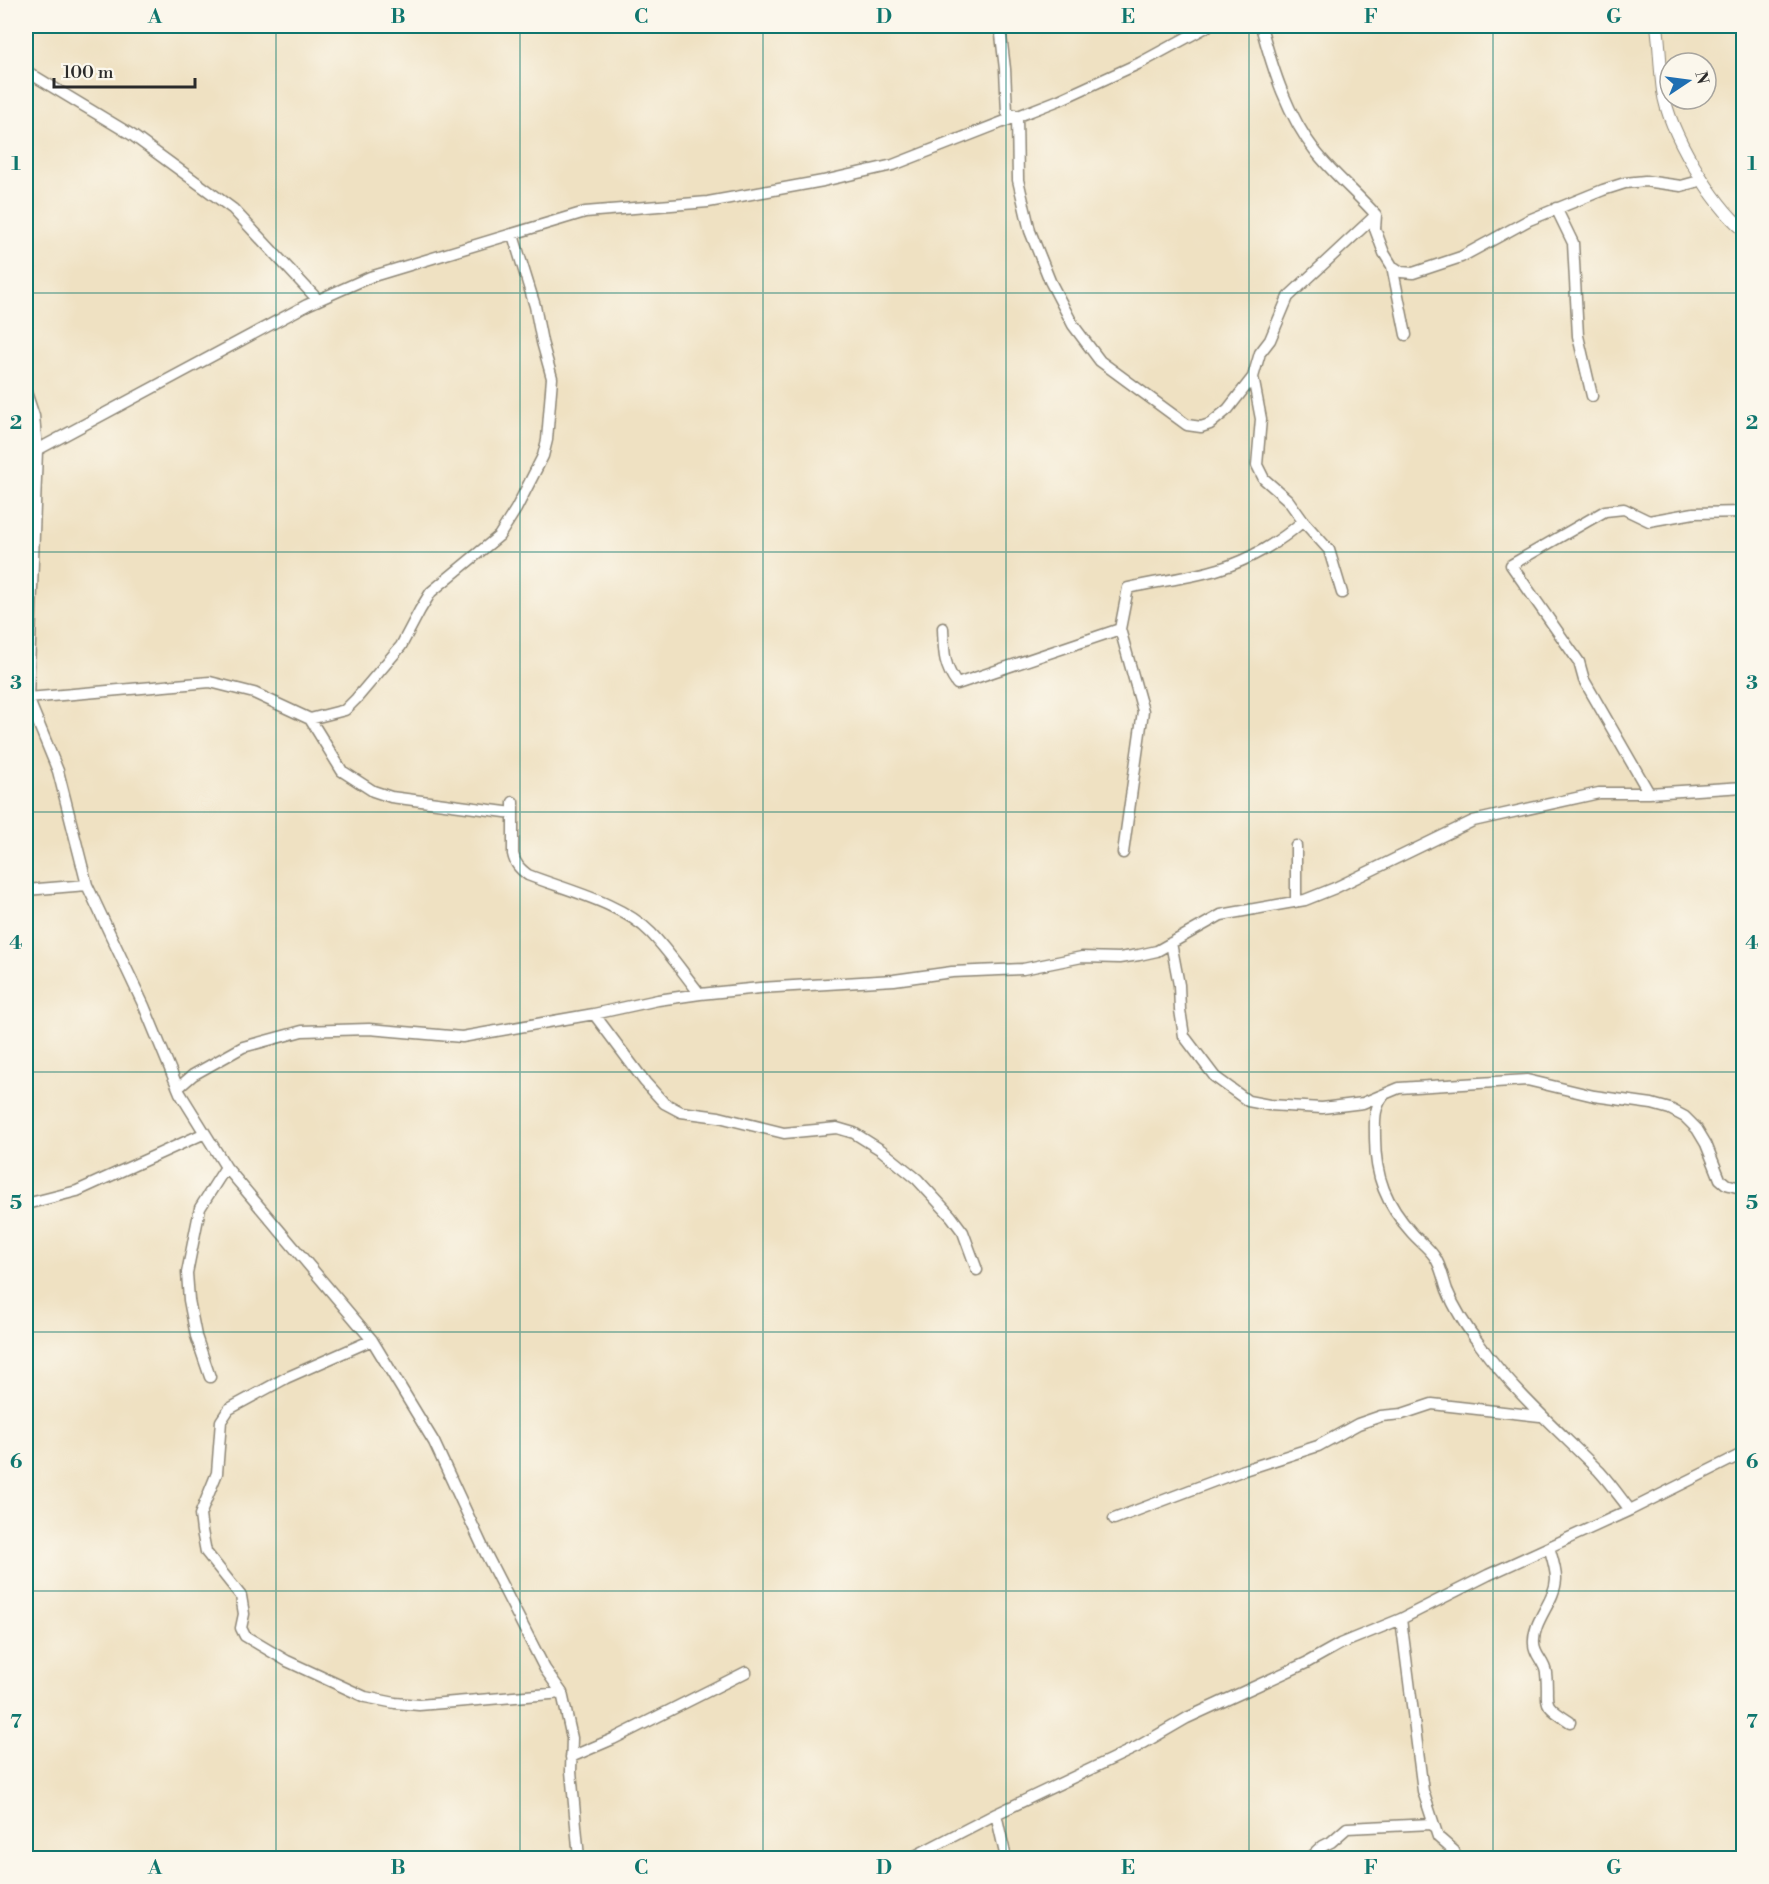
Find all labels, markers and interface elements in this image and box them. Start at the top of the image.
text: A [147,5,163,30]
text: B [390,5,406,30]
text: C [634,5,648,30]
text: D [876,5,892,30]
text: E [1121,5,1135,30]
text: F [1364,5,1378,30]
text: G [1606,5,1622,30]
scale bar [54,51,195,89]
north arrow [1658,51,1718,111]
text: 100 m [63,61,114,84]
text: N [1690,69,1713,87]
text: 1 [11,152,21,177]
text: 1 [1747,152,1757,177]
text: 2 [10,411,22,436]
text: 2 [1746,411,1758,436]
text: 3 [10,671,22,696]
text: 3 [1746,671,1758,696]
text: 4 [9,931,23,956]
text: 4 [1745,931,1759,956]
text: 5 [10,1191,22,1216]
text: 5 [1746,1191,1758,1216]
text: 6 [10,1450,23,1475]
text: 6 [1746,1450,1759,1475]
text: 7 [10,1710,22,1735]
text: 7 [1746,1710,1758,1735]
text: A [147,1856,163,1881]
text: B [390,1856,406,1881]
text: C [634,1856,648,1881]
text: D [876,1856,892,1881]
text: E [1121,1856,1135,1881]
text: F [1364,1856,1378,1881]
text: G [1606,1856,1622,1881]

